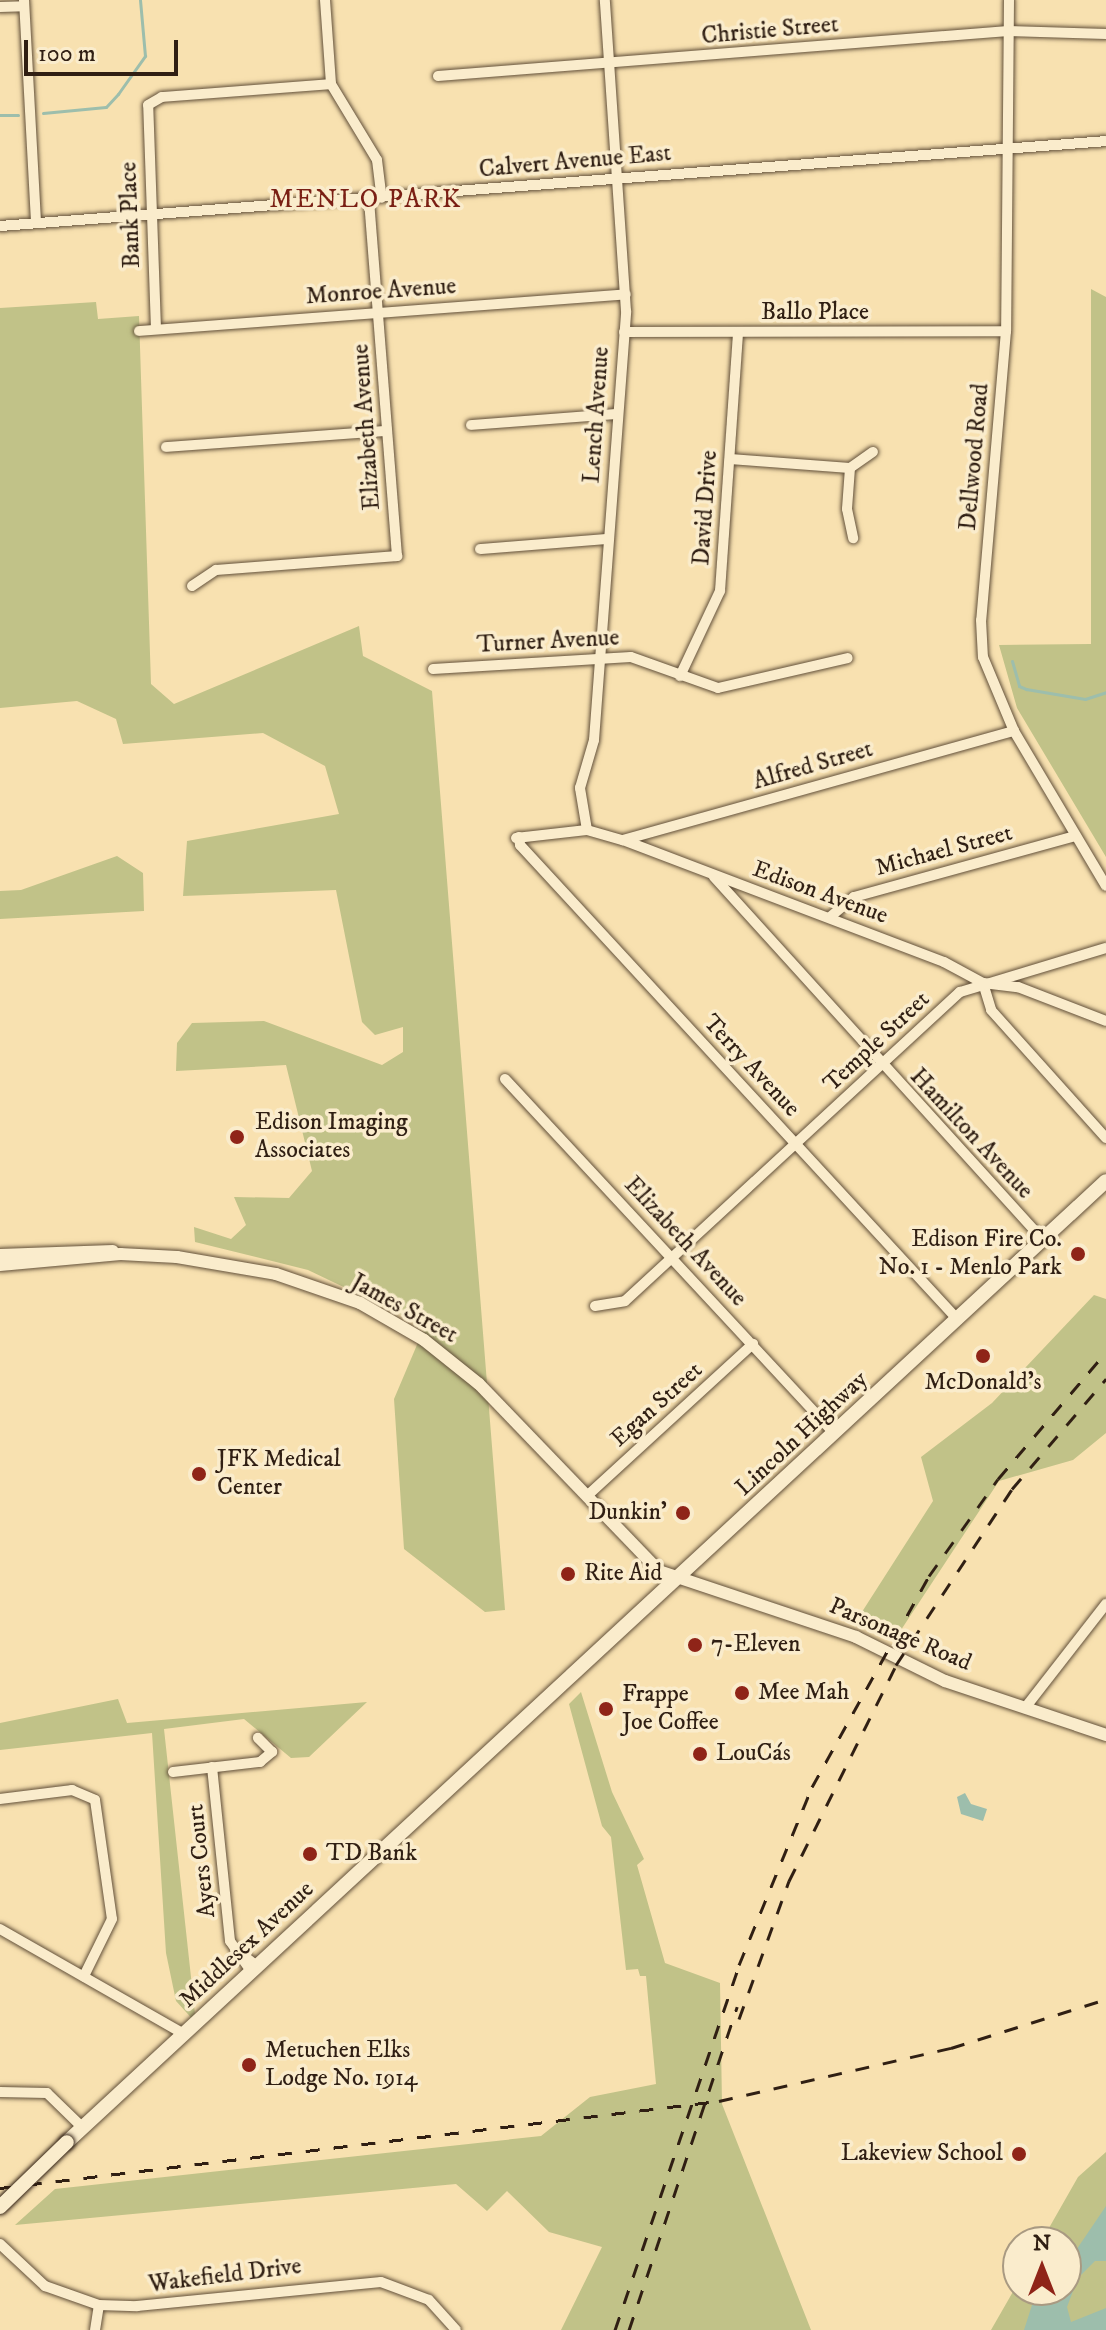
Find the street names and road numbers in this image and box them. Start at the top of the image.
street label: Christie Street [700,11,840,51]
street label: Calvert Avenue East [478,139,672,185]
street label: Bank Place [115,161,147,269]
street label: Monroe Avenue [305,272,457,312]
street label: Ballo Place [761,299,869,327]
street label: Elizabeth Avenue [347,343,387,511]
street label: Lench Avenue [578,346,616,484]
street label: Dellwood Road [954,382,996,532]
street label: David Drive [688,449,724,567]
street label: Turner Avenue [476,624,620,660]
street label: Alfred Street [750,735,876,797]
street label: Michael Street [873,819,1015,883]
street label: Edison Avenue [748,855,892,931]
street label: Temple Street [818,986,936,1098]
street label: Terry Avenue [696,1009,806,1123]
street label: Hamilton Avenue [903,1063,1039,1205]
street label: Elizabeth Avenue [618,1171,752,1313]
street label: James Street [346,1268,462,1350]
street label: Egan Street [605,1356,709,1454]
street label: Lincoln Highway [730,1366,874,1502]
street label: Parsonage Road [824,1592,976,1678]
street label: Ayers Court [182,1803,222,1919]
street label: Middlesex Avenue [174,1875,320,2015]
street label: Wakefield Drive [147,2252,303,2300]

